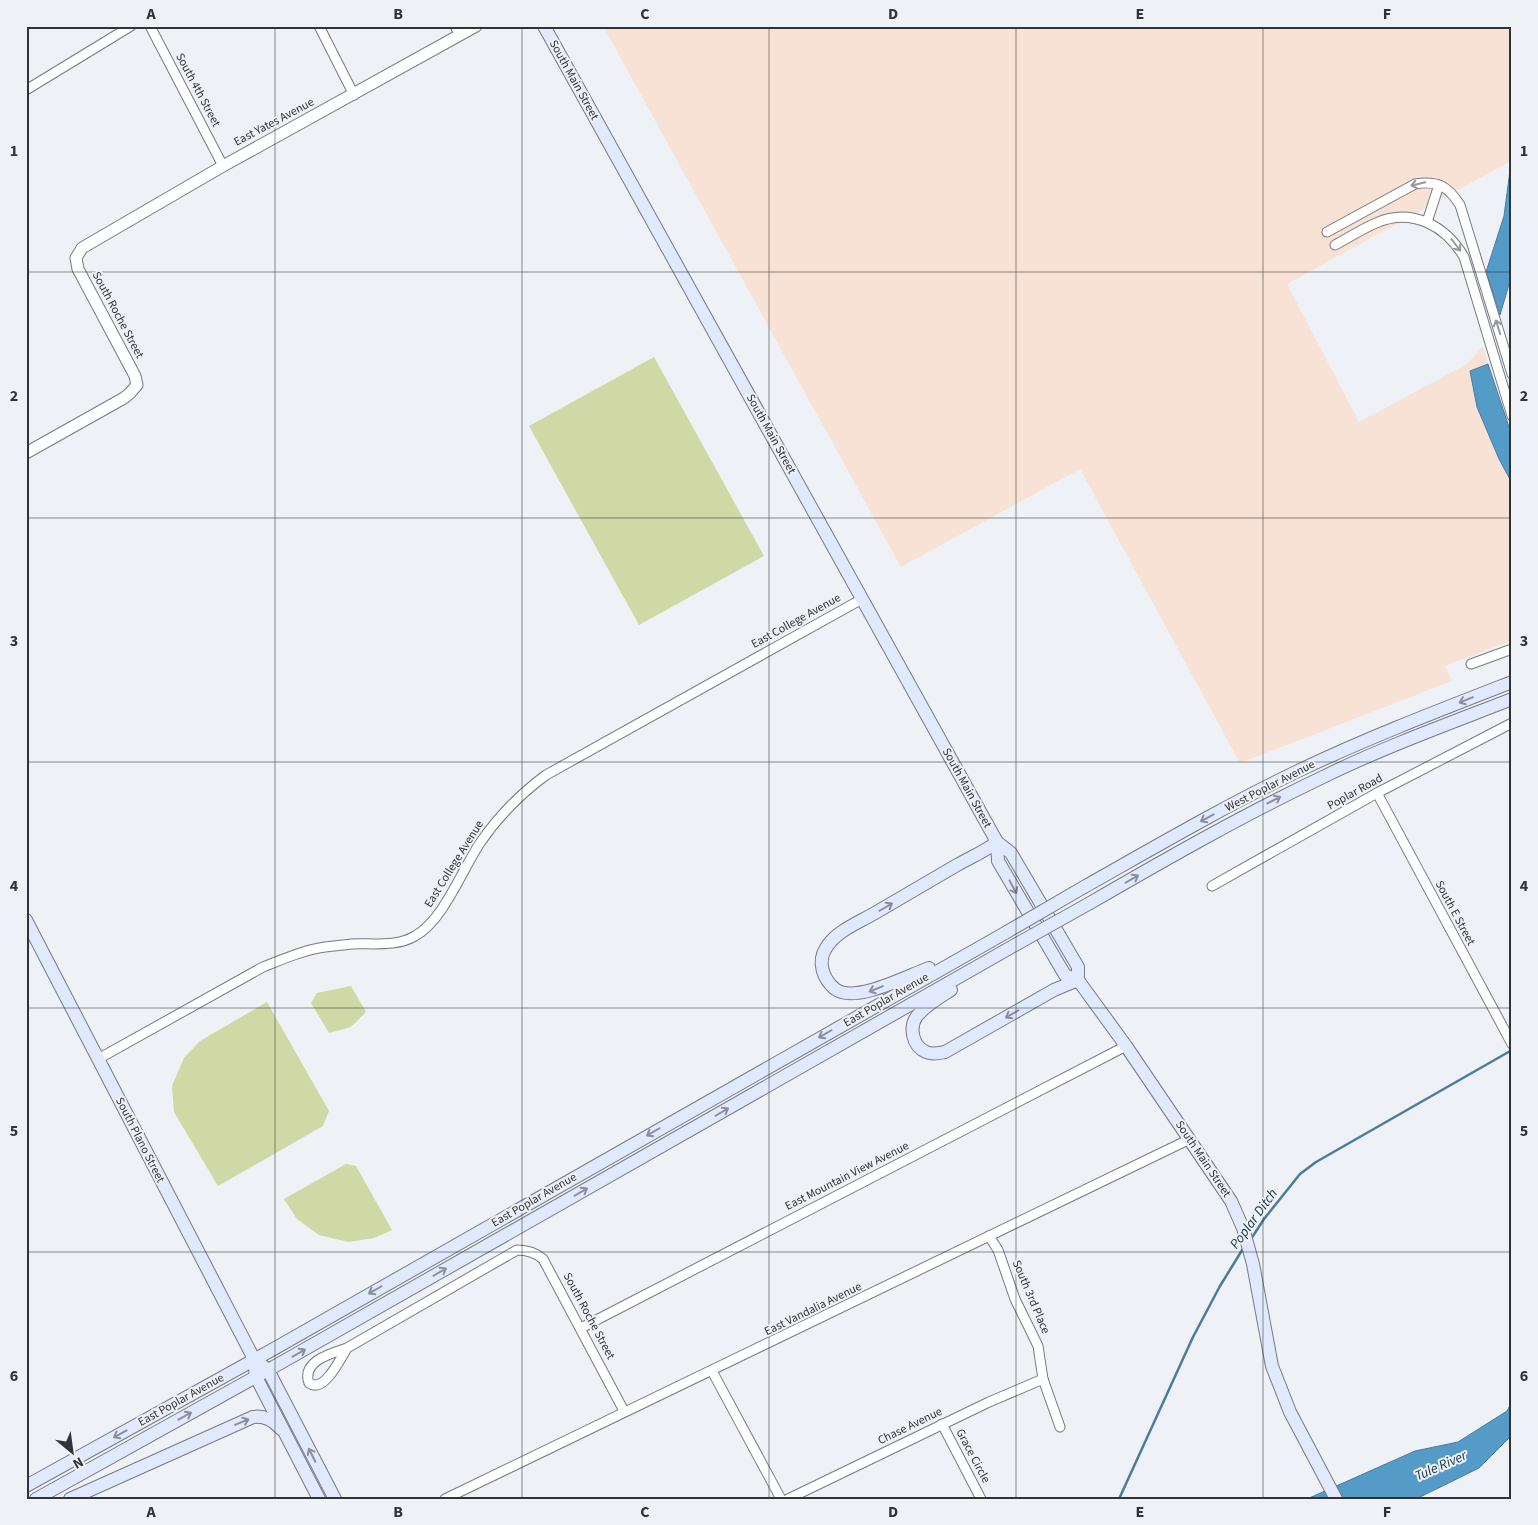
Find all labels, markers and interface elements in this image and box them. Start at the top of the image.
text: A [145,3,156,25]
text: B [393,3,403,25]
text: C [640,3,650,25]
text: D [888,3,898,25]
text: E [1136,3,1144,25]
text: F [1383,3,1391,25]
street label: South Main Street [545,37,603,123]
street label: South 4th Street [171,50,225,130]
street label: East Yates Avenue [231,94,317,150]
text: 1 [10,140,18,162]
text: 1 [1520,140,1528,162]
one-way arrow [1410,180,1426,189]
one-way arrow [1451,238,1461,252]
street label: South Roche Street [88,269,148,361]
one-way arrow [1492,320,1502,336]
text: 2 [10,385,18,407]
text: 2 [1520,385,1528,407]
street label: South Main Street [742,391,800,477]
street label: East College Avenue [748,589,844,653]
text: 3 [10,630,18,652]
text: 3 [1520,630,1528,652]
one-way arrow [1459,696,1474,705]
street label: South Main Street [938,745,996,831]
street label: West Poplar Avenue [1222,756,1318,816]
street label: Poplar Road [1324,770,1386,814]
one-way arrow [1267,795,1282,805]
one-way arrow [1200,813,1215,823]
street label: East College Avenue [420,817,488,911]
one-way arrow [1124,873,1139,883]
text: 4 [10,875,19,897]
text: 4 [1520,875,1529,897]
street label: South E Street [1431,878,1479,948]
one-way arrow [1008,879,1018,894]
one-way arrow [878,901,892,911]
street label: East Poplar Avenue [840,969,932,1031]
one-way arrow [869,984,884,994]
one-way arrow [1004,1009,1019,1019]
one-way arrow [818,1030,833,1040]
street label: South Plano Street [111,1094,169,1186]
one-way arrow [715,1106,729,1116]
street label: South Main Street [1171,1117,1235,1201]
text: 5 [10,1120,18,1142]
text: 5 [1520,1120,1528,1142]
one-way arrow [646,1127,661,1137]
street label: East Mountain View Avenue [782,1137,912,1215]
street label: East Poplar Avenue [488,1169,580,1231]
water label: Poplar Ditch [1225,1185,1283,1253]
one-way arrow [573,1187,588,1196]
street label: South 3rd Place [1008,1258,1054,1337]
one-way arrow [432,1267,446,1277]
street label: South Roche Street [559,1270,619,1362]
street label: East Vandalia Avenue [762,1278,865,1340]
one-way arrow [369,1286,383,1296]
one-way arrow [291,1347,305,1357]
text: 6 [10,1365,18,1387]
text: 6 [1520,1365,1528,1387]
street label: East Poplar Avenue [135,1369,227,1431]
street label: Chase Avenue [875,1403,945,1449]
one-way arrow [178,1410,192,1420]
one-way arrow [234,1416,249,1426]
street label: Grace Circle [952,1426,994,1486]
north arrow [48,1428,98,1478]
one-way arrow [112,1429,127,1439]
water label: Tule River [1412,1445,1471,1486]
one-way arrow [307,1448,317,1463]
text: N [69,1451,87,1473]
text: A [145,1501,156,1523]
text: B [393,1501,403,1523]
text: C [640,1501,650,1523]
text: D [888,1501,898,1523]
text: E [1136,1501,1144,1523]
text: F [1383,1501,1391,1523]

